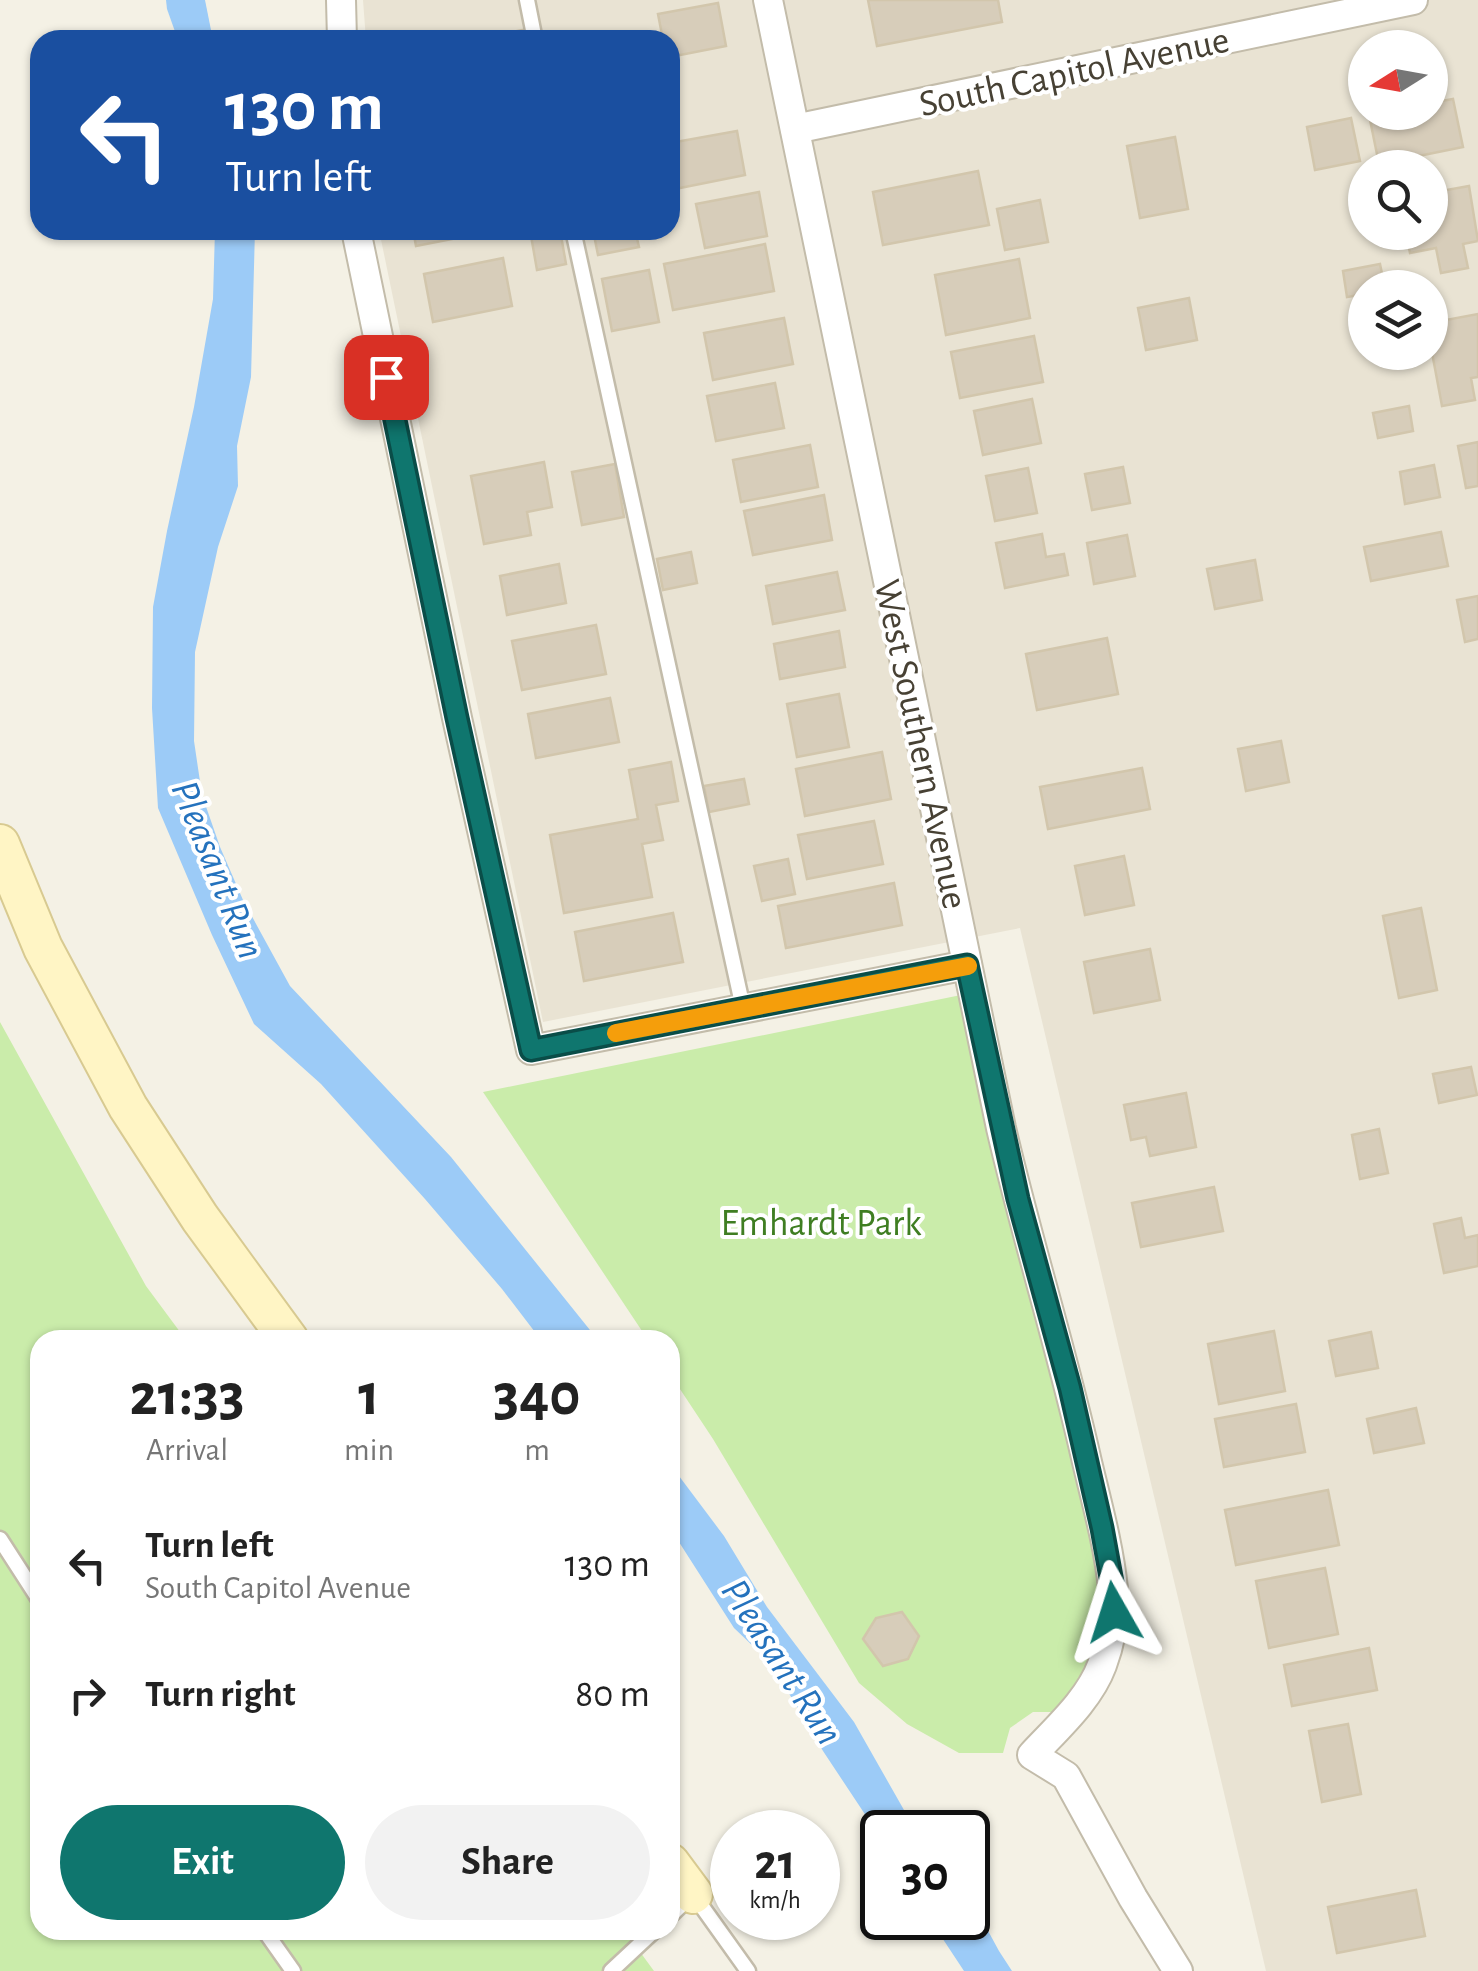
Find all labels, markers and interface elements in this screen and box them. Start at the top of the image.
street label: South Capitol Avenue [916,22,1233,124]
north arrow [1348,30,1448,130]
map controls [1348,30,1448,370]
icon: left [60,70,190,200]
text: 130 m [225,73,384,143]
button: search [1348,150,1448,250]
text: Turn left [225,155,372,200]
button: layers [1348,270,1448,370]
pin [344,335,429,420]
icon: arrive [359,350,414,405]
street label: West Southern Avenue [867,576,974,913]
water label: Pleasant Run [163,775,271,965]
park label: Emhardt Park [720,1205,922,1243]
text: 21:33 [129,1366,245,1426]
text: 1 [358,1366,380,1426]
text: 340 [493,1366,581,1426]
text: Arrival [146,1434,228,1466]
text: min [344,1434,394,1466]
text: m [524,1434,550,1466]
text: Turn left [145,1527,273,1565]
icon: left [60,1538,115,1593]
text: 130 m [565,1546,650,1584]
position arrow [1062,1560,1166,1664]
text: South Capitol Avenue [145,1572,411,1604]
water label: Pleasant Run [713,1572,849,1752]
icon: right [60,1668,115,1723]
text: Turn right [145,1676,295,1714]
text: 80 m [575,1676,650,1714]
button: Exit [60,1805,345,1920]
button: Share [365,1805,650,1920]
speed limit sign: 30 [860,1810,990,1940]
text: 21 [754,1838,796,1888]
text: km/h [749,1888,801,1913]

